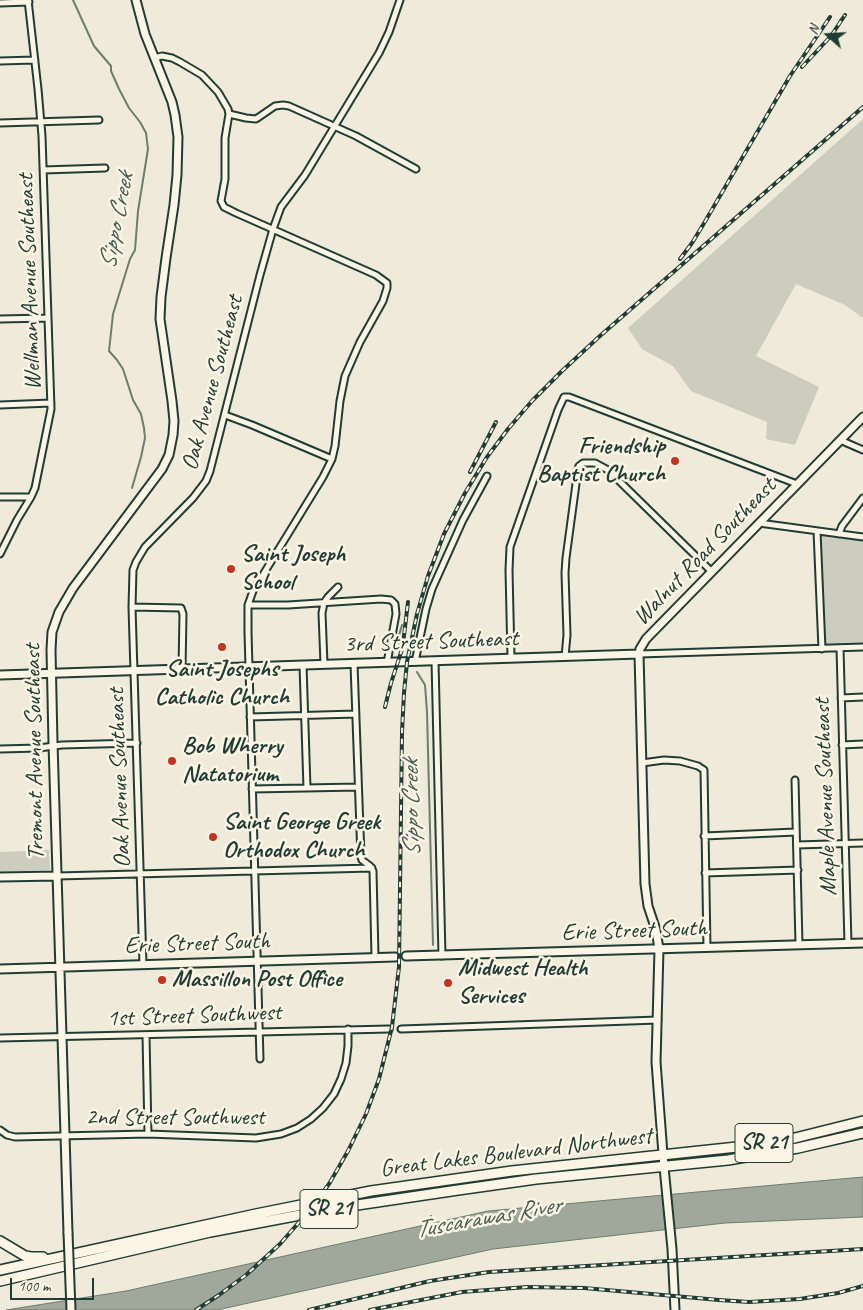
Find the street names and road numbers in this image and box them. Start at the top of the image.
street label: Wellman Avenue Southeast [12,173,48,391]
street label: Oak Avenue Southeast [176,292,250,474]
street label: Walnut Road Southeast [628,472,782,632]
street label: 3rd Street Southeast [343,625,519,659]
street label: Tremont Avenue Southeast [19,644,51,860]
street label: Oak Avenue Southeast [102,688,138,868]
street label: Maple Avenue Southeast [808,698,844,896]
street label: Erie Street South [561,914,707,948]
street label: Erie Street South [124,927,270,961]
street label: 1st Street Southwest [106,999,282,1033]
street label: 2nd Street Southwest [86,1104,264,1132]
street label: Great Lakes Boulevard Northwest [379,1122,653,1184]
road number: SR 21 [735,1124,793,1162]
road number: SR 21 [300,1190,358,1228]

